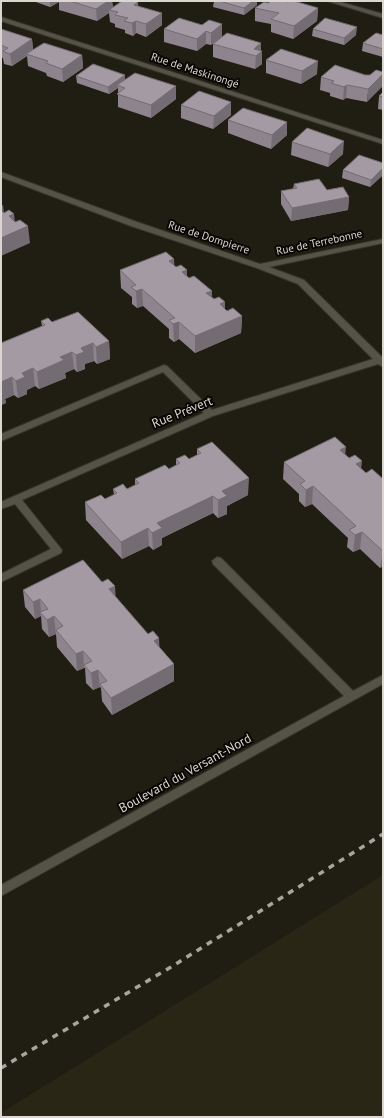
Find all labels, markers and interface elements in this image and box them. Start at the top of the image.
street label: Rue de Maskinongé [149,49,241,91]
street label: Rue de Dompierre [166,217,252,257]
street label: Rue de Terrebonne [275,226,364,258]
street label: Rue Prévert [149,392,215,432]
street label: Boulevard du Versant-Nord [116,729,254,817]

